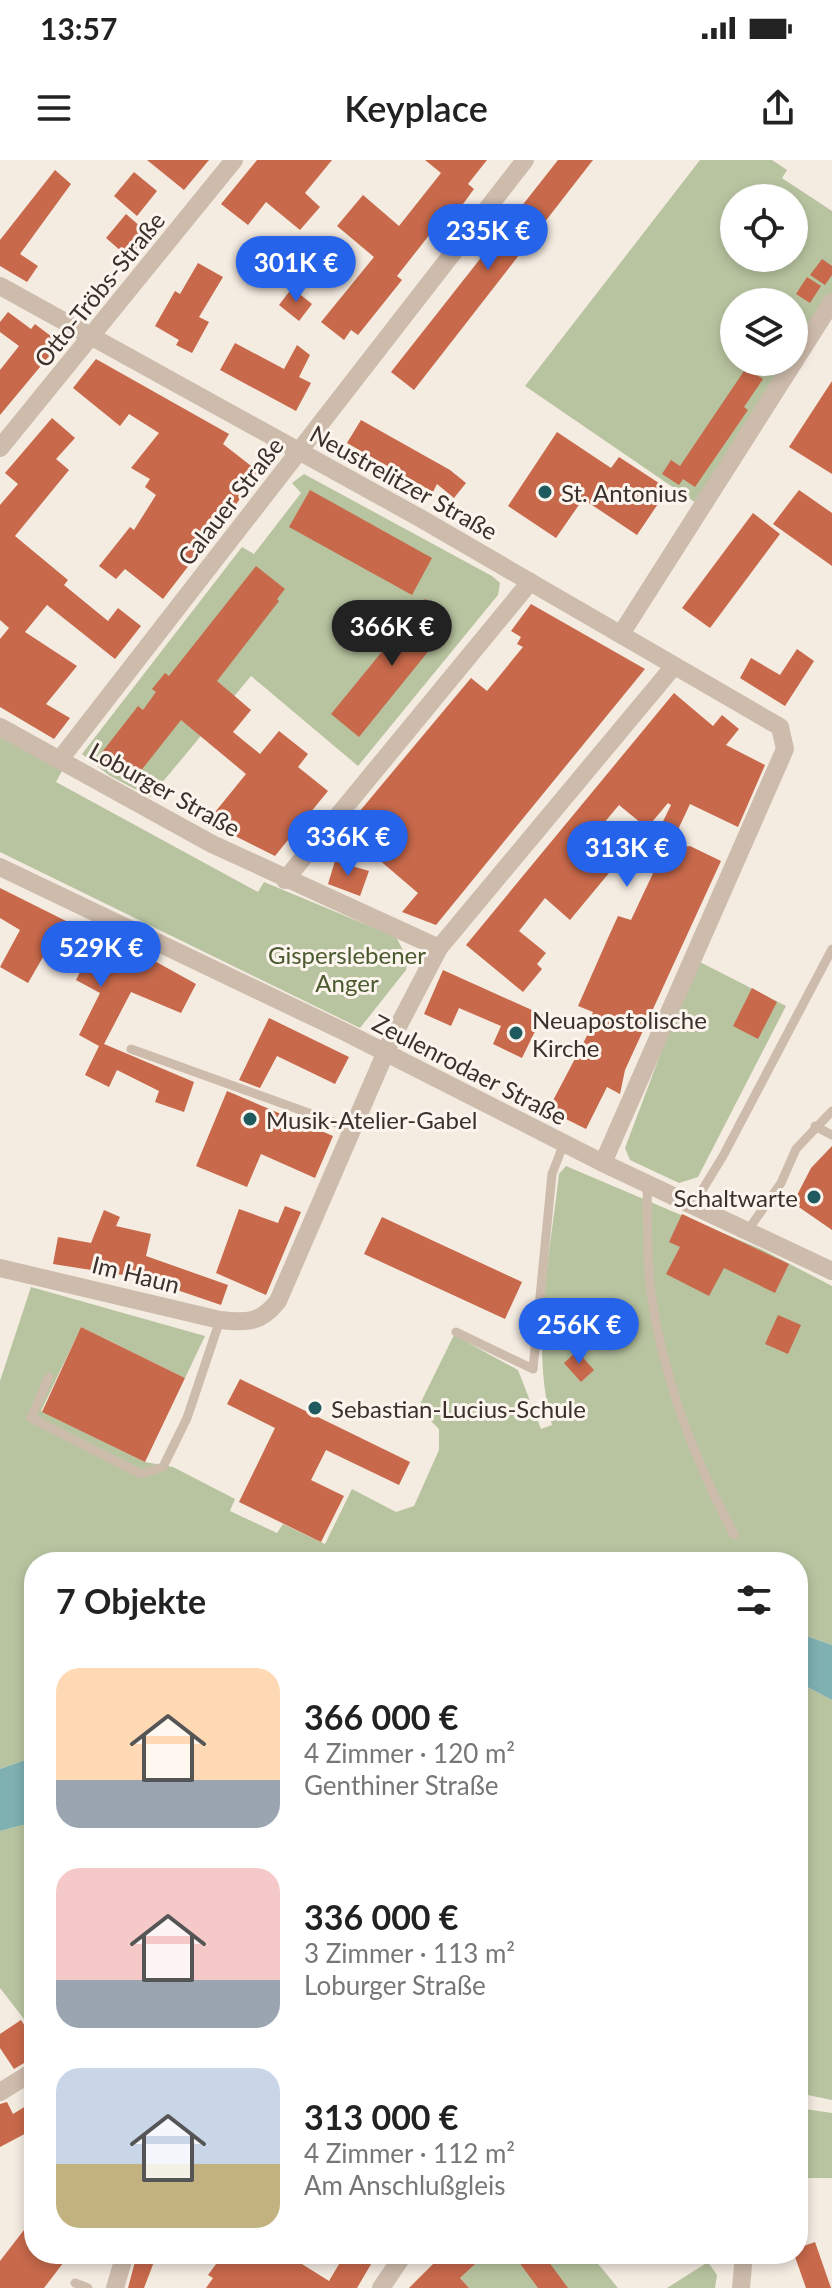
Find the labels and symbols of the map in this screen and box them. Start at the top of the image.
pin: 235K € [423,204,553,272]
street label: Otto-Tröbs-Straße [28,206,170,372]
pin: 301K € [231,236,361,304]
street label: Neustrelitzer Straße [305,418,503,546]
street label: Calauer Straße [171,431,289,571]
place label: St. Antonius [561,478,688,507]
marker: St. Antonius [536,483,554,501]
pin: 366K € [327,600,457,668]
street label: Loburger Straße [85,736,245,842]
pin: 336K € [283,810,413,878]
pin: 313K € [562,821,692,889]
pin: 529K € [36,921,166,989]
park label: Gisperslebener Anger [268,940,426,997]
place label: Neuapostolische Kirche [532,1005,707,1062]
street label: Zeulenrodaer Straße [368,1007,572,1131]
marker: Neuapostolische Kirche [507,1024,525,1042]
place label: Musik-Atelier-Gabel [266,1105,477,1134]
marker: Musik-Atelier-Gabel [241,1110,259,1128]
place label: Schaltwarte [673,1183,798,1212]
marker: Schaltwarte [805,1188,823,1206]
street label: Im Haun [89,1249,183,1299]
pin: 256K € [514,1298,644,1366]
place label: Sebastian-Lucius-Schule [331,1394,586,1423]
marker: Sebastian-Lucius-Schule [306,1399,324,1417]

